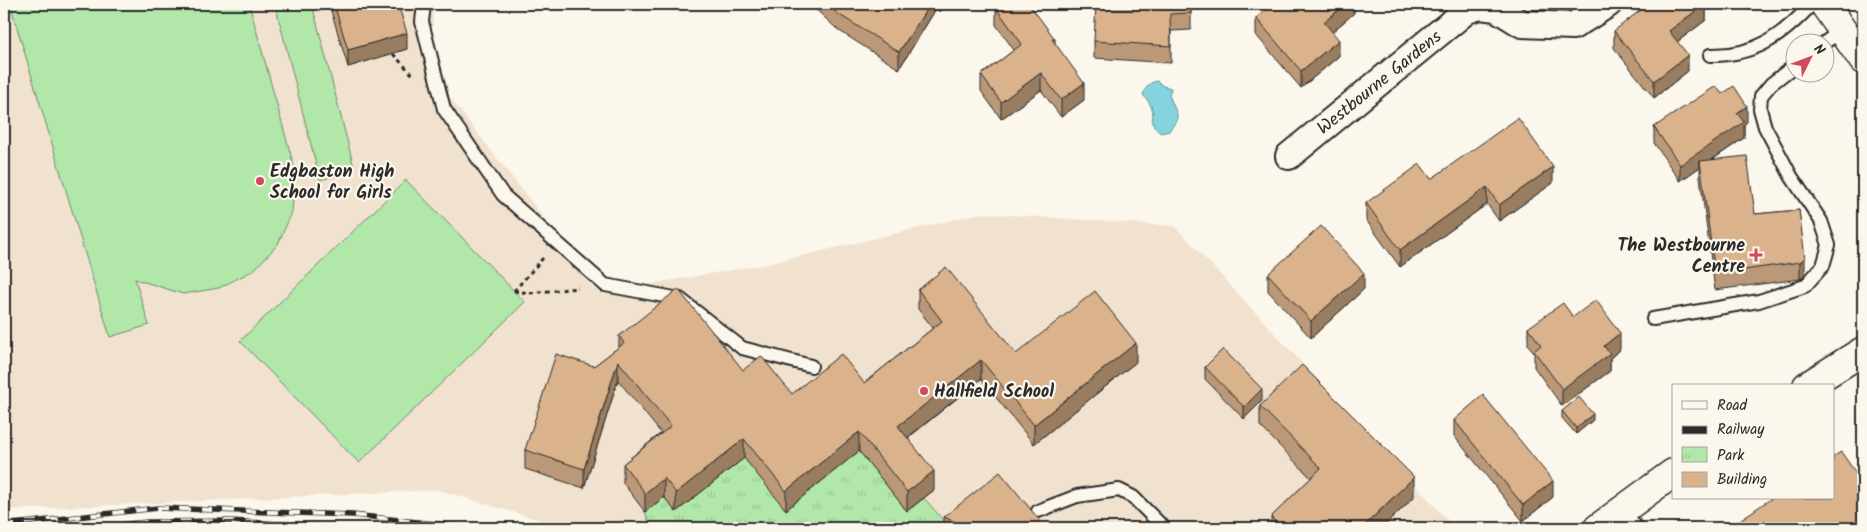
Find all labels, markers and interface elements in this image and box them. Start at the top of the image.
street label: Westbourne Gardens [1311,23,1449,143]
north arrow [1784,32,1834,82]
text: N [1808,39,1830,61]
place label: Edgbaston High School for Girls [270,158,395,208]
marker: Edgbaston High School for Girls [254,175,266,187]
place label: The Westbourne Centre [1617,232,1745,282]
marker: The Westbourne Centre [1749,248,1763,262]
place label: Hallfield School [934,378,1054,407]
legend [1672,384,1834,500]
marker: Hallfield School [918,385,930,397]
text: Road [1717,394,1748,418]
text: Railway [1717,418,1765,442]
text: Park [1717,444,1745,468]
text: Building [1717,468,1767,492]

